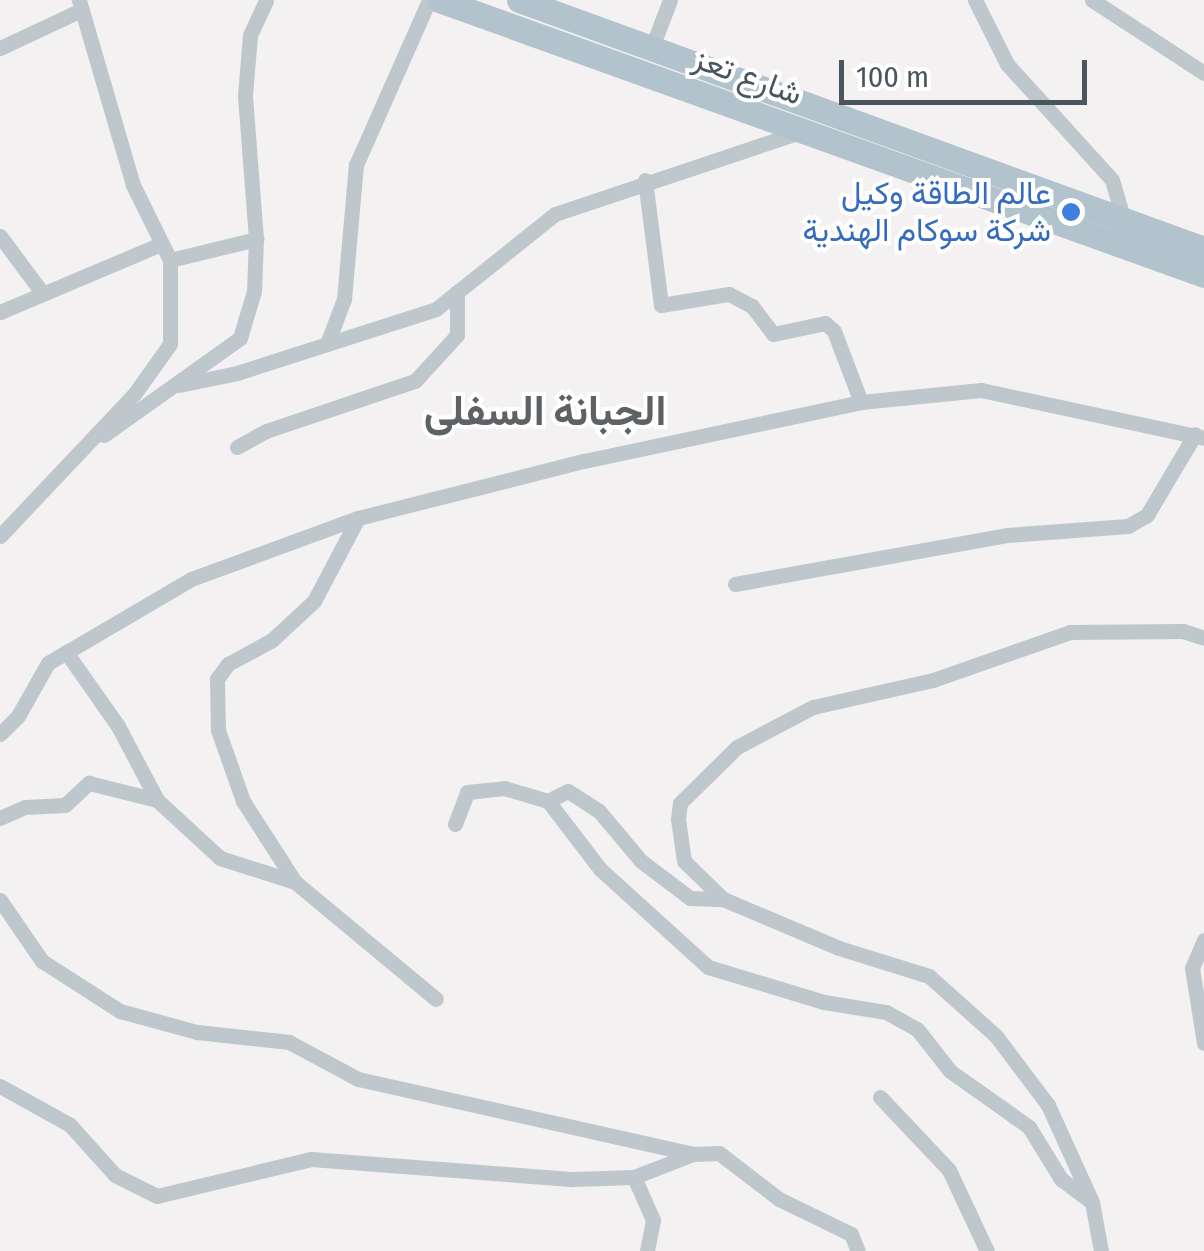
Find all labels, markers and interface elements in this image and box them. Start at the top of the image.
street label: شارع تعز [689,39,807,113]
scale bar [844,40,1092,102]
text: 100 m [856,59,929,95]
place label: عالم الطاقة وكيل شركة سوكام الهندية [803,175,1051,250]
marker: عالم الطاقة وكيل شركة سوكام الهندية [1060,201,1082,223]
district label: الجبانة السفلى [424,386,666,436]

